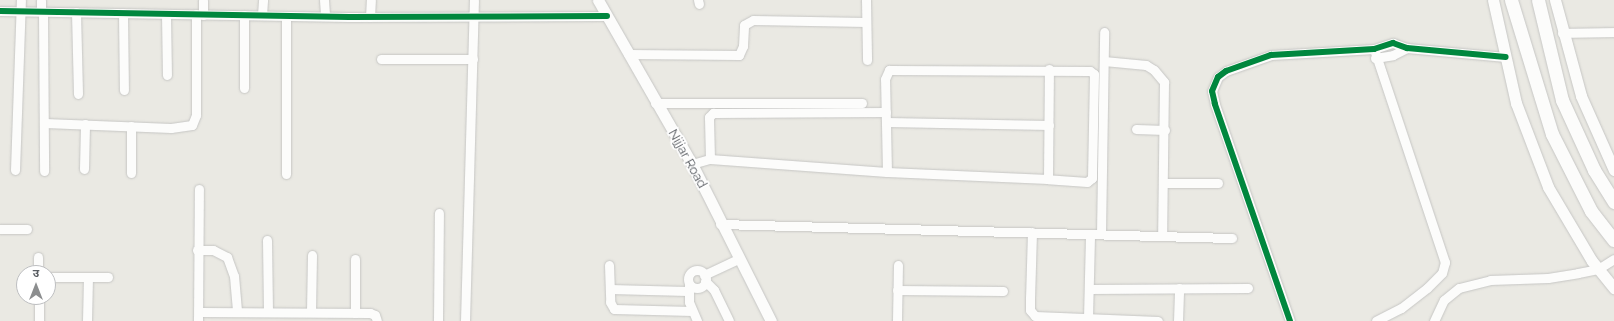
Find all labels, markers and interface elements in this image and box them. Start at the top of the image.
street label: Nijjar Road [664,127,710,191]
north arrow [16,265,56,305]
text: उ [33,267,39,280]

